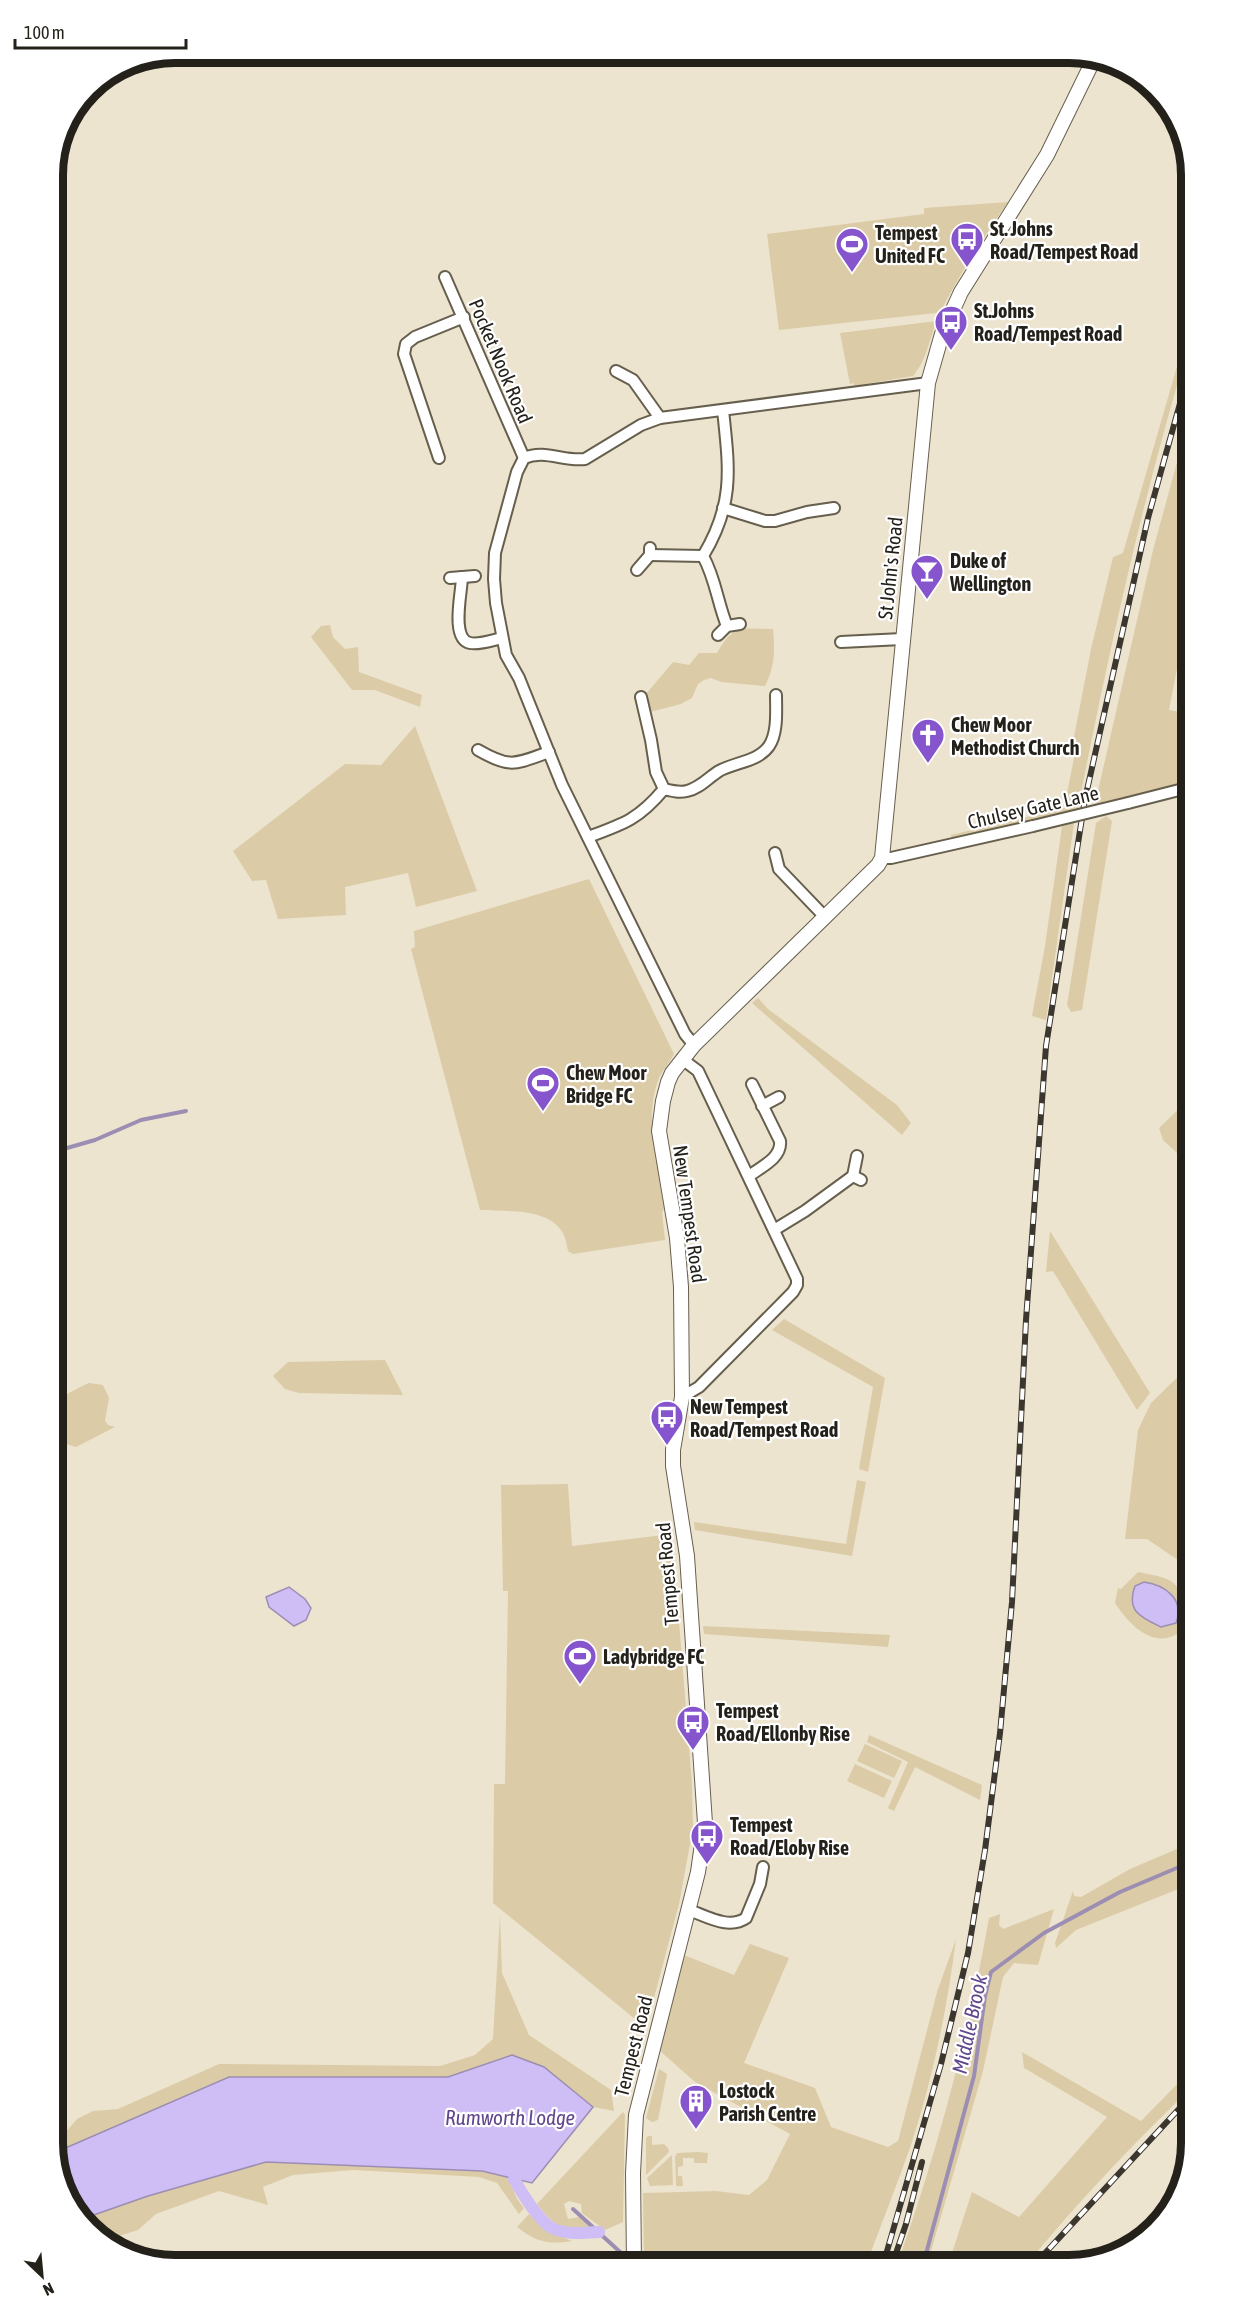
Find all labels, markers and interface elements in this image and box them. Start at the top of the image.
scale bar [15,12,186,50]
text: 100 m [24,22,65,43]
place label: St. Johns Road/Tempest Road [990,217,1138,263]
place label: Tempest United FC [875,221,945,267]
bus stop icon: St. Johns Road/Tempest Road [949,221,985,268]
sports icon: Tempest United FC [834,226,870,273]
street label: Pocket Nook Road [464,295,538,427]
place label: St.Johns Road/Tempest Road [974,299,1122,345]
bus stop icon: St.Johns Road/Tempest Road [933,304,969,351]
street label: St John's Road [873,516,907,620]
place label: Duke of Wellington [949,549,1031,595]
bar icon: Duke of Wellington [909,553,945,600]
place label: Chew Moor Methodist Church [951,713,1079,759]
church icon: Chew Moor Methodist Church [910,717,946,764]
street label: Chulsey Gate Lane [965,781,1101,833]
place label: Chew Moor Bridge FC [566,1061,647,1107]
sports icon: Chew Moor Bridge FC [525,1065,561,1112]
street label: New Tempest Road [669,1144,711,1284]
place label: New Tempest Road/Tempest Road [690,1395,838,1441]
bus stop icon: New Tempest Road/Tempest Road [649,1399,685,1446]
street label: Tempest Road [651,1522,683,1626]
sports icon: Ladybridge FC [562,1638,598,1685]
place label: Ladybridge FC [603,1645,704,1668]
place label: Tempest Road/Ellonby Rise [716,1699,850,1745]
bus stop icon: Tempest Road/Ellonby Rise [675,1704,711,1751]
place label: Tempest Road/Eloby Rise [730,1813,849,1859]
bus stop icon: Tempest Road/Eloby Rise [689,1818,725,1865]
water label: Middle Brook [947,1971,991,2076]
street label: Tempest Road [609,1993,657,2099]
place label: Lostock Parish Centre [719,2079,816,2125]
building icon: Lostock Parish Centre [678,2083,714,2130]
water label: Rumworth Lodge [445,2105,575,2129]
north arrow [12,2246,72,2306]
text: N [40,2279,57,2300]

